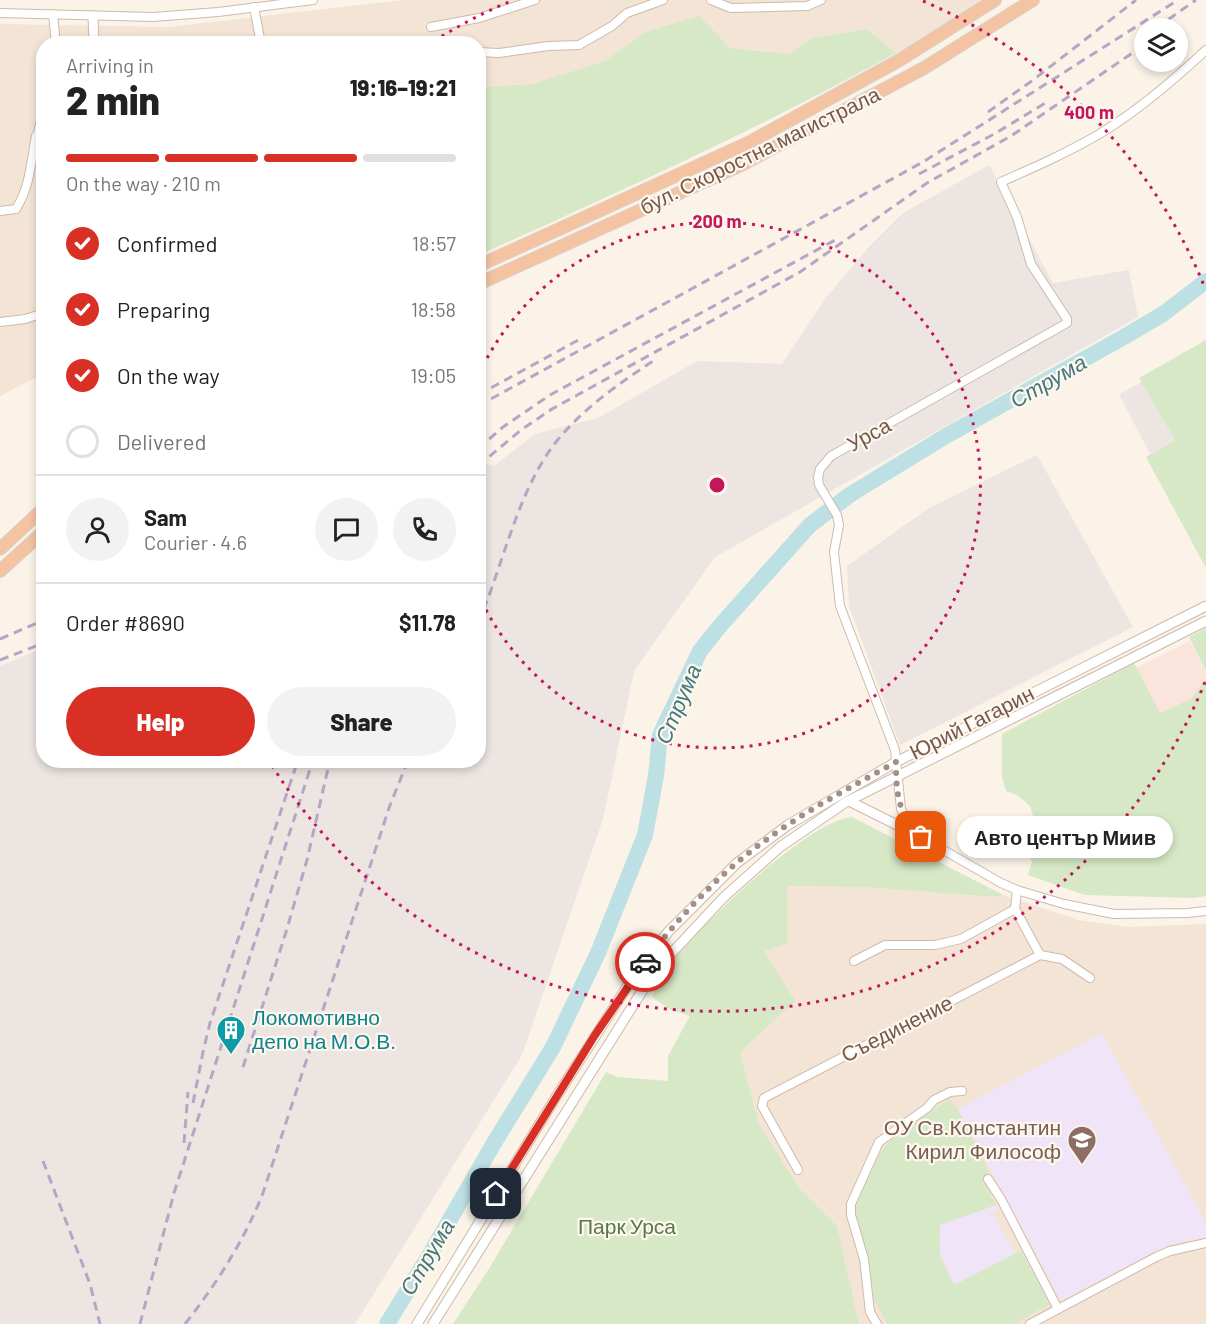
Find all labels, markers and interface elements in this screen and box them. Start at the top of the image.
map controls [1134,18,1188,72]
button: layers [1134,18,1188,72]
text: Arriving in [66,53,154,77]
text: 19:16–19:21 [350,74,456,100]
text: 2 min [66,76,160,123]
street label: бул. Скоростна магистрала [635,80,884,219]
text: 400 m [1064,101,1114,123]
text: On the way · 210 m [66,171,221,195]
text: 200 m [692,210,742,232]
icon: check [66,227,99,260]
text: Confirmed [117,230,217,256]
text: 18:57 [412,231,456,255]
icon: check [66,293,99,326]
text: Preparing [117,296,210,322]
text: 18:58 [411,297,456,321]
water label: Струма [1005,348,1091,413]
icon: check [66,359,99,392]
text: On the way [117,362,220,388]
text: 19:05 [410,363,456,387]
street label: Урса [842,411,895,456]
text: Delivered [117,428,206,454]
centre of rings [707,475,727,495]
button: person [66,498,129,561]
button: chat [315,498,378,561]
button: phone [393,498,456,561]
text: Sam [144,504,187,530]
text: Courier · 4.6 [144,530,247,554]
text: Order #8690 [66,609,185,635]
text: $11.78 [399,609,456,635]
water label: Струма [649,660,706,748]
street label: Юрий Гагарин [905,680,1038,764]
button: Help [66,687,255,756]
button: Share [267,687,456,756]
pin [895,811,946,862]
callout: Авто център Миив [957,816,1173,858]
icon: bag [904,820,937,853]
text: Авто център Миив [974,825,1156,849]
courier [615,932,675,992]
icon: car [629,946,662,979]
street label: Съединение [836,989,956,1066]
place label: Локомотивно депо на М.О.В. [252,1004,396,1053]
building icon: Локомотивно депо на М.О.В. [215,1014,247,1056]
place label: ОУ Св.Константин Кирил Философ [884,1114,1061,1163]
school or university icon: ОУ Св.Константин Кирил Философ [1066,1124,1098,1166]
pin [470,1168,521,1219]
icon: home [479,1177,512,1210]
park label: Парк Урса [578,1213,676,1238]
water label: Струма [393,1214,460,1300]

